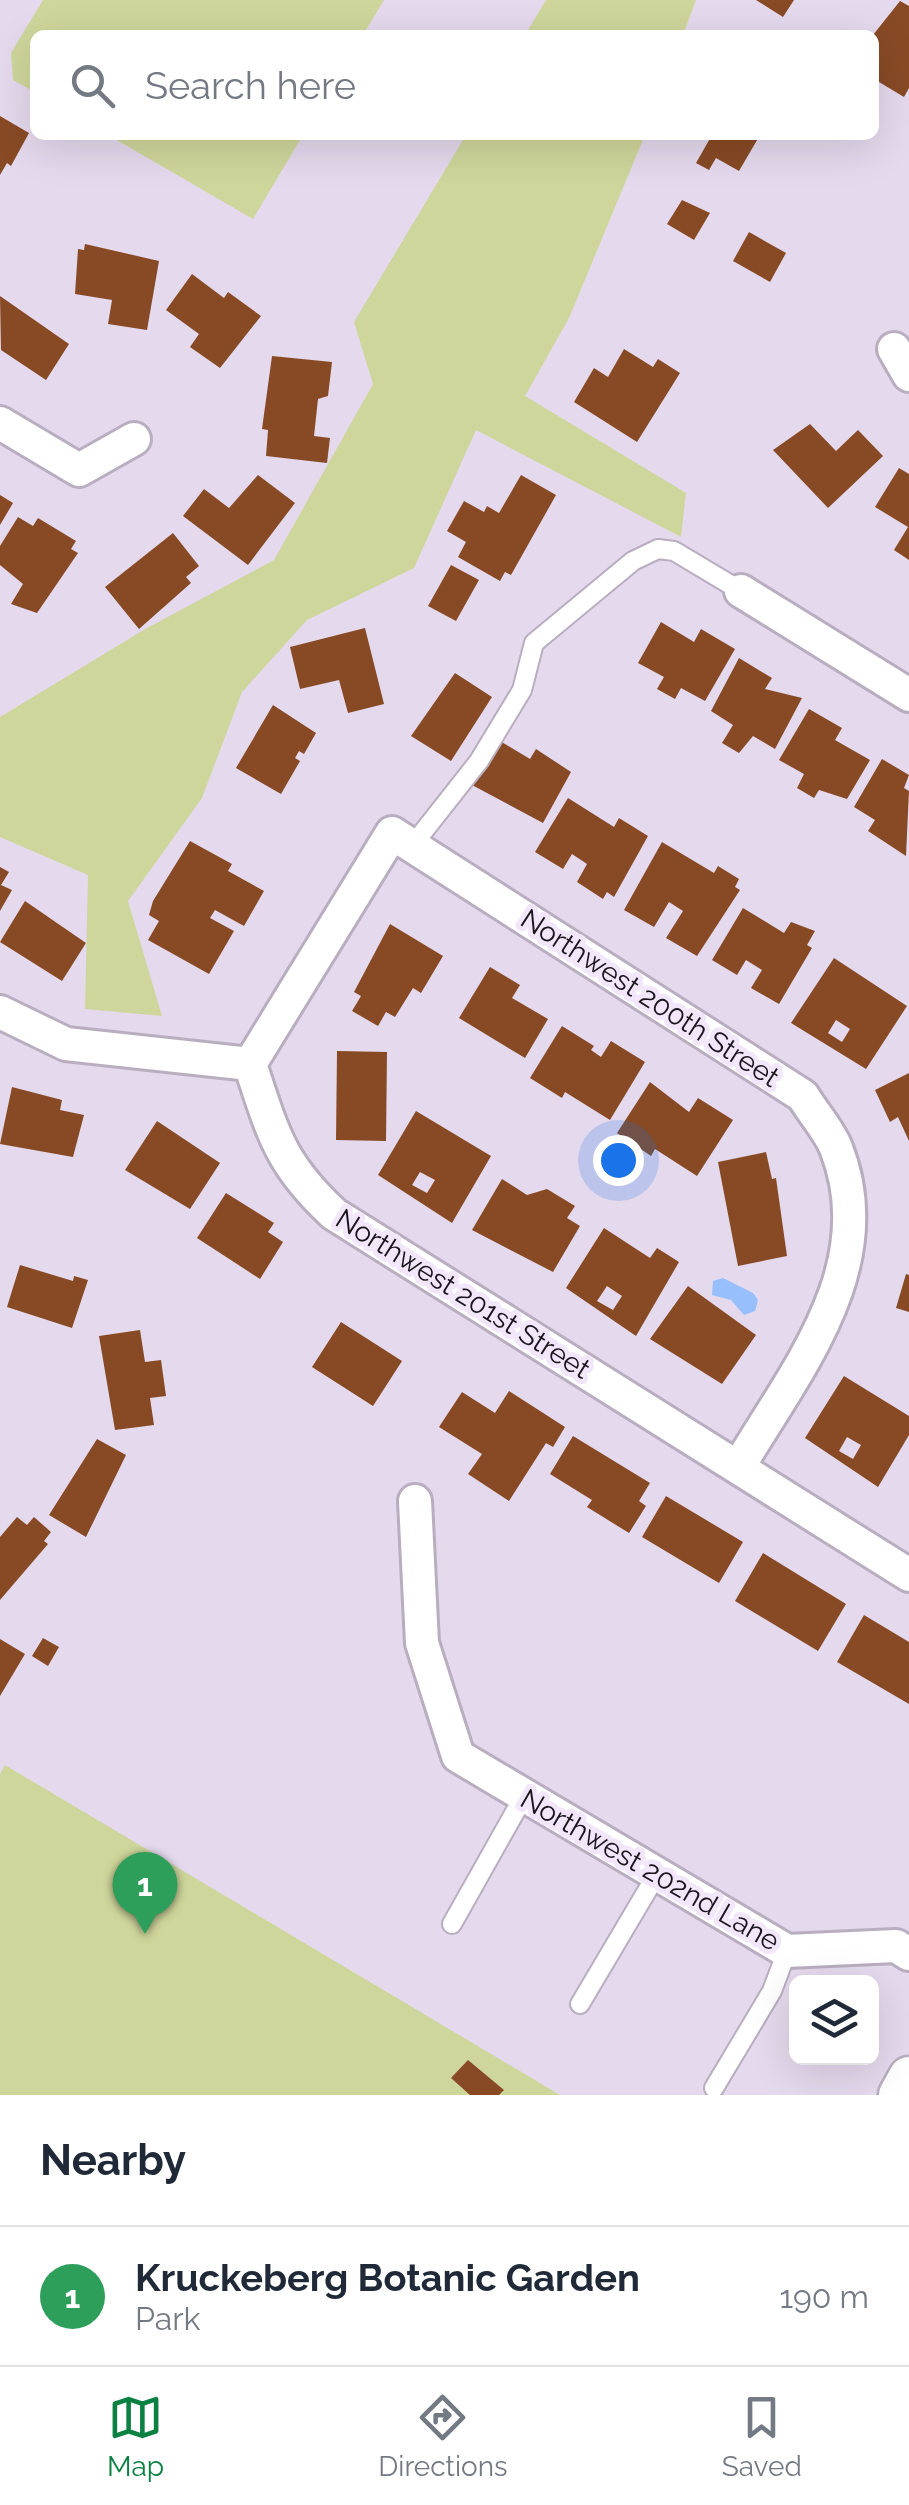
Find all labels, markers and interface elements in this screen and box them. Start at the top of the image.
search box [30,30,879,140]
icon: search [65,58,120,113]
text: Search here [145,63,356,108]
street label: Northwest 200th Street [515,902,786,1094]
your location [593,1135,644,1186]
street label: Northwest 201st Street [330,1202,597,1386]
street label: Northwest 202nd Lane [515,1782,785,1958]
pin: 1 [112,1852,178,1934]
map controls [789,1975,879,2065]
button: layers [789,1975,879,2065]
text: Nearby [40,2136,186,2185]
text: Kruckeberg Botanic Garden [135,2255,640,2300]
text: 1 [65,2278,80,2315]
text: 190 m [779,2278,869,2315]
text: Park [135,2300,200,2337]
tab: Map [107,2390,164,2483]
tab: Directions [378,2390,508,2483]
tab: Saved [722,2390,802,2483]

